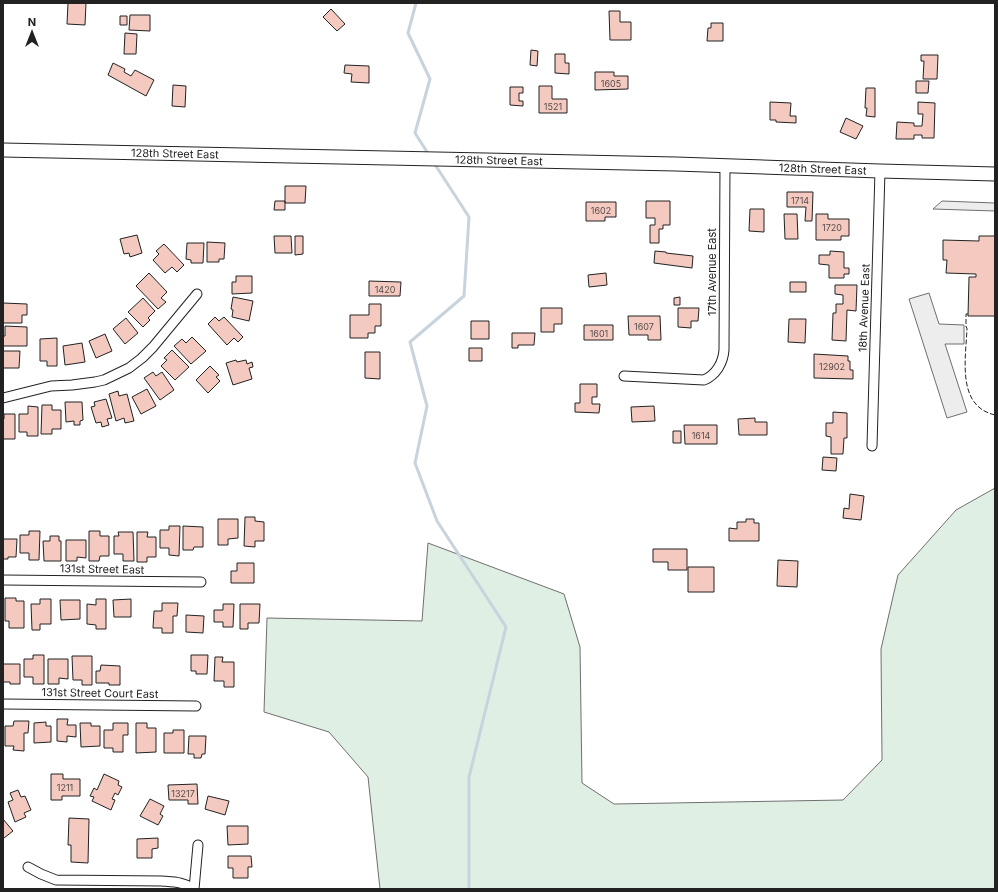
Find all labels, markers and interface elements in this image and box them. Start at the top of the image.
north arrow [12,12,52,52]
text: N [28,15,36,29]
house number: 1605 [601,78,621,89]
house number: 1521 [544,101,562,112]
street label: 128th Street East [131,146,219,161]
street label: 128th Street East [455,152,543,168]
street label: 128th Street East [779,161,867,178]
house number: 1714 [791,195,809,206]
house number: 1602 [591,205,611,216]
house number: 1720 [822,222,842,233]
street label: 17th Avenue East [705,228,719,316]
street label: 18th Avenue East [855,263,873,352]
house number: 1420 [375,284,396,295]
house number: 1607 [634,321,654,332]
house number: 1601 [590,328,608,339]
house number: 12902 [819,361,845,372]
house number: 1614 [692,430,711,441]
street label: 131st Street East [60,561,145,577]
street label: 131st Street Court East [42,685,159,701]
house number: 1211 [57,782,73,793]
house number: 13217 [171,788,195,799]

